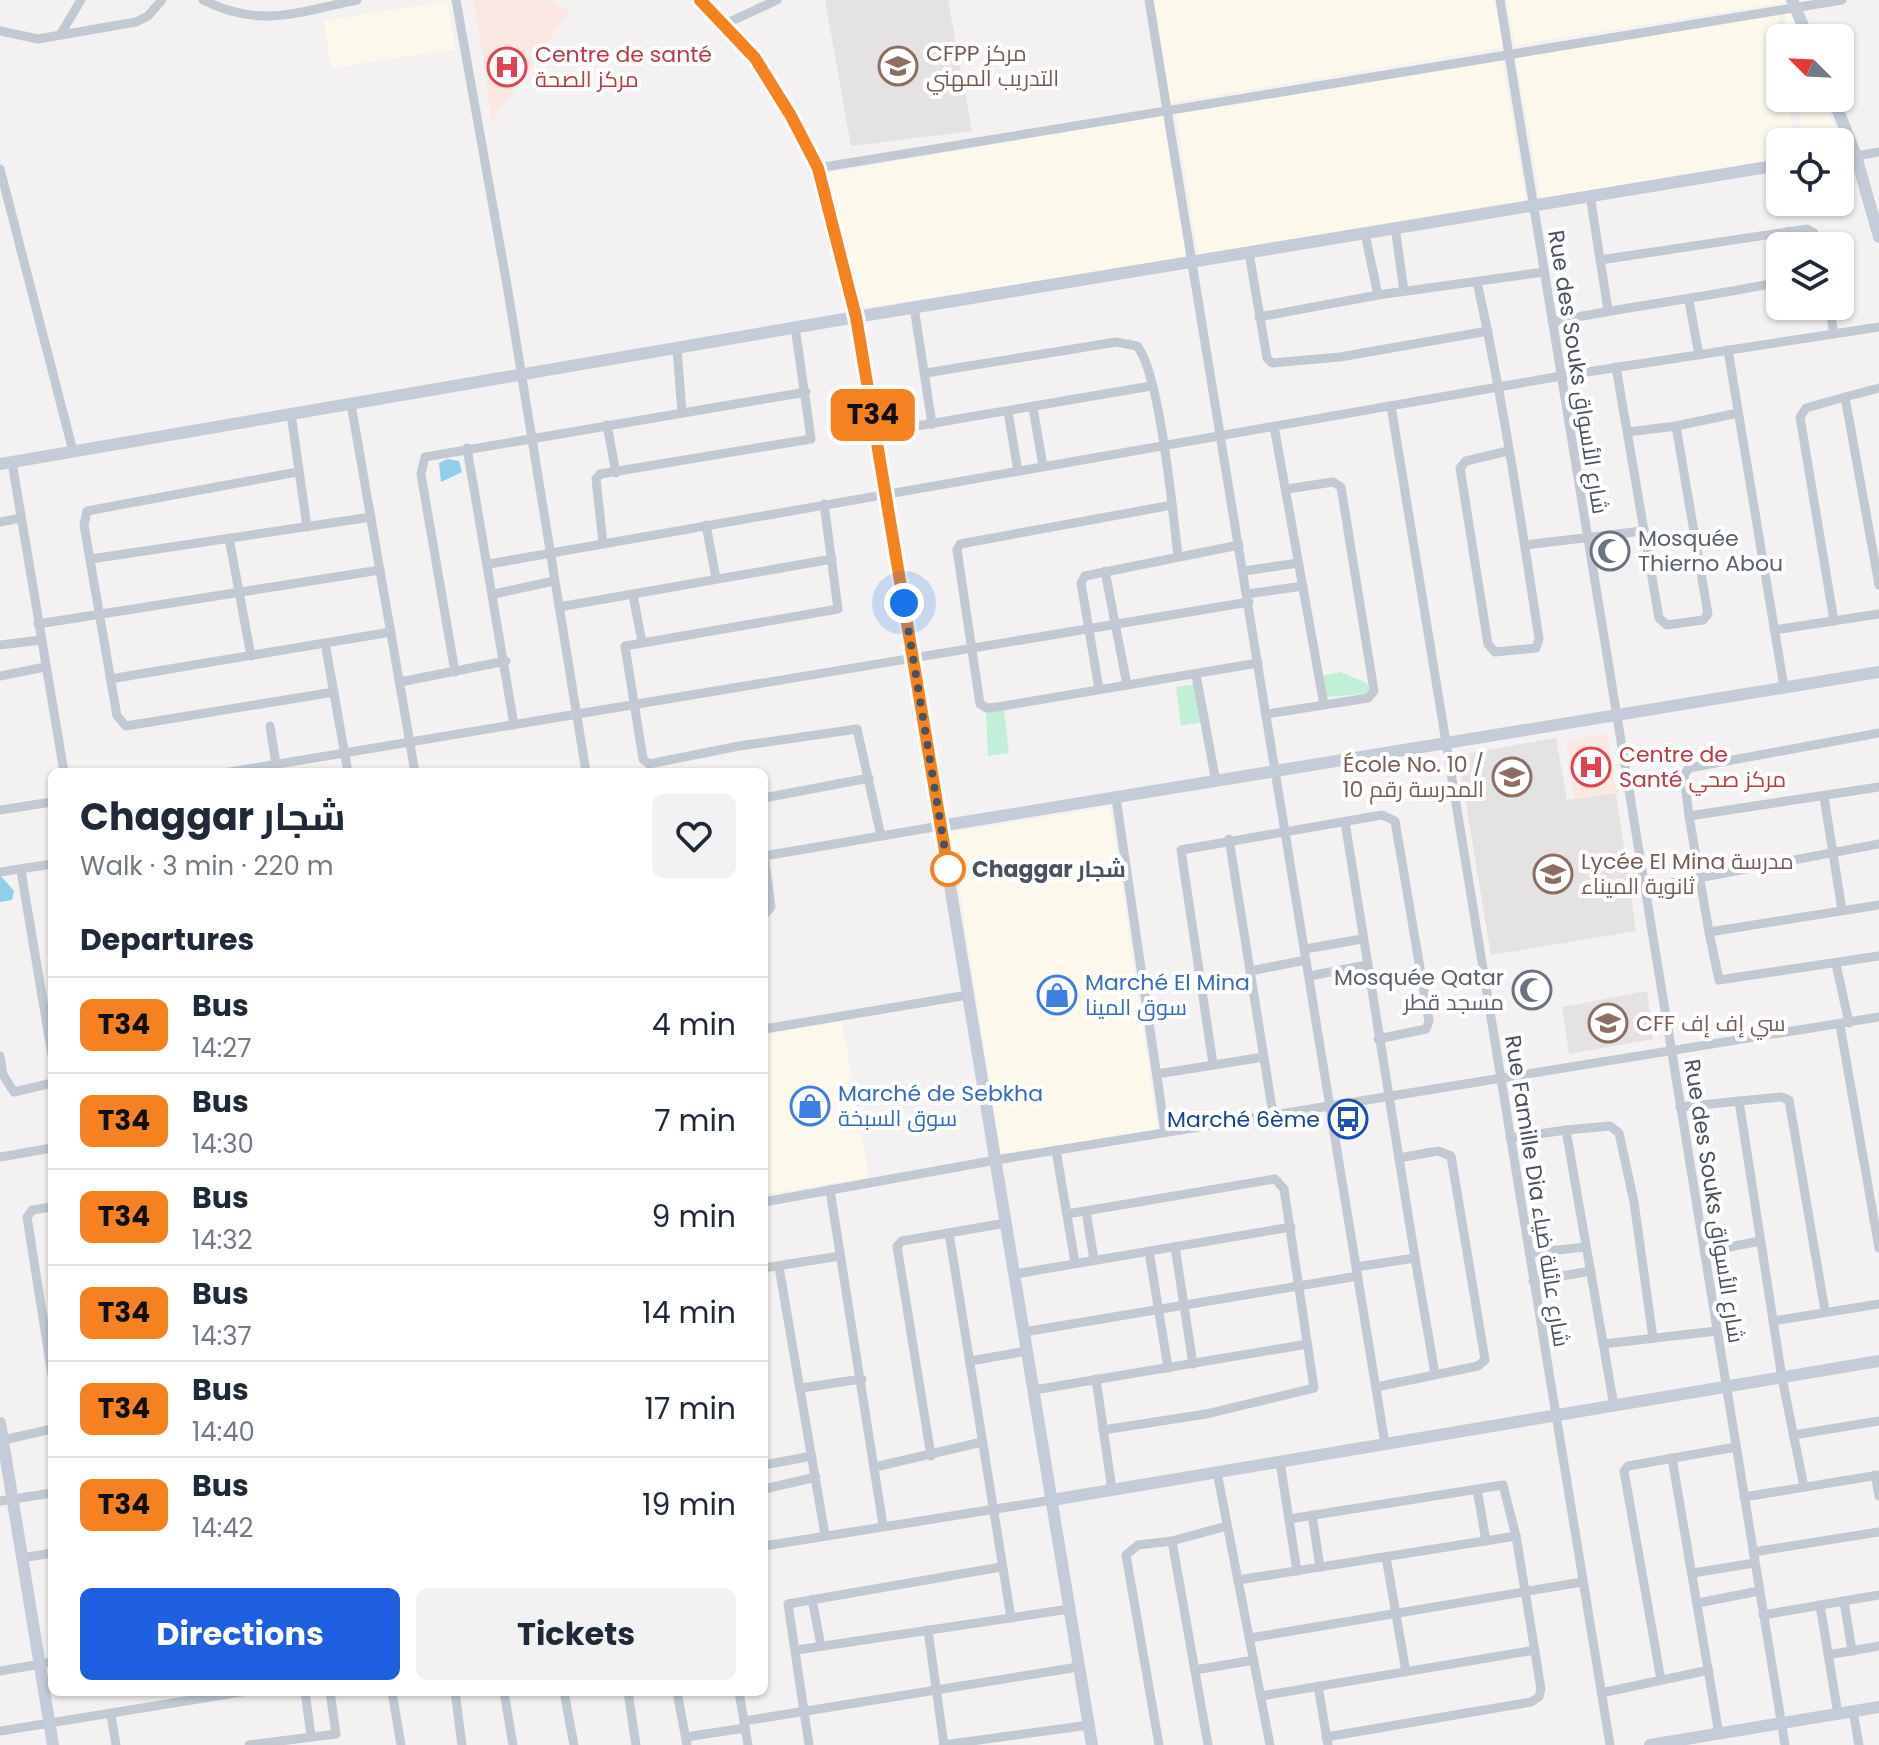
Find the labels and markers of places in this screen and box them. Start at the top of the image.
place label: CFPP مركز التدريب المهني [926,38,1059,95]
place label: Centre de santé مركز الصحة [535,39,712,95]
school or university icon: CFPP مركز التدريب المهني [877,45,919,87]
hospital icon: Centre de santé مركز الصحة [486,46,528,88]
place label: Mosquée Thierno Abou [1638,523,1783,579]
mosque icon: Mosquée Thierno Abou [1589,530,1631,572]
place label: Centre de Santé مركز صحي [1619,739,1786,796]
hospital icon: Centre de Santé مركز صحي [1570,746,1612,788]
place label: École No. 10 / المدرسة رقم 10 [1342,749,1484,805]
school or university icon: École No. 10 / المدرسة رقم 10 [1491,756,1533,798]
place label: Lycée El Mina مدرسة ثانوية الميناء [1581,846,1794,902]
marker: Chaggar شجار [931,852,965,886]
school or university icon: Lycée El Mina مدرسة ثانوية الميناء [1532,853,1574,895]
place label: Chaggar شجار [972,854,1126,885]
place label: Mosquée Qatar مسجد قطر [1334,962,1504,1018]
place label: Marché El Mina سوق المينا [1085,967,1250,1023]
mosque icon: Mosquée Qatar مسجد قطر [1511,969,1553,1011]
shop icon: Marché El Mina سوق المينا [1036,974,1078,1016]
school or university icon: CFF سي إف إف [1587,1002,1629,1044]
place label: CFF سي إف إف [1636,1008,1786,1040]
place label: Marché de Sebkha سوق السبخة [838,1078,1043,1134]
shop icon: Marché de Sebkha سوق السبخة [789,1085,831,1127]
bus stop icon: Marché 6ème [1327,1098,1369,1140]
place label: Marché 6ème [1167,1104,1320,1135]

